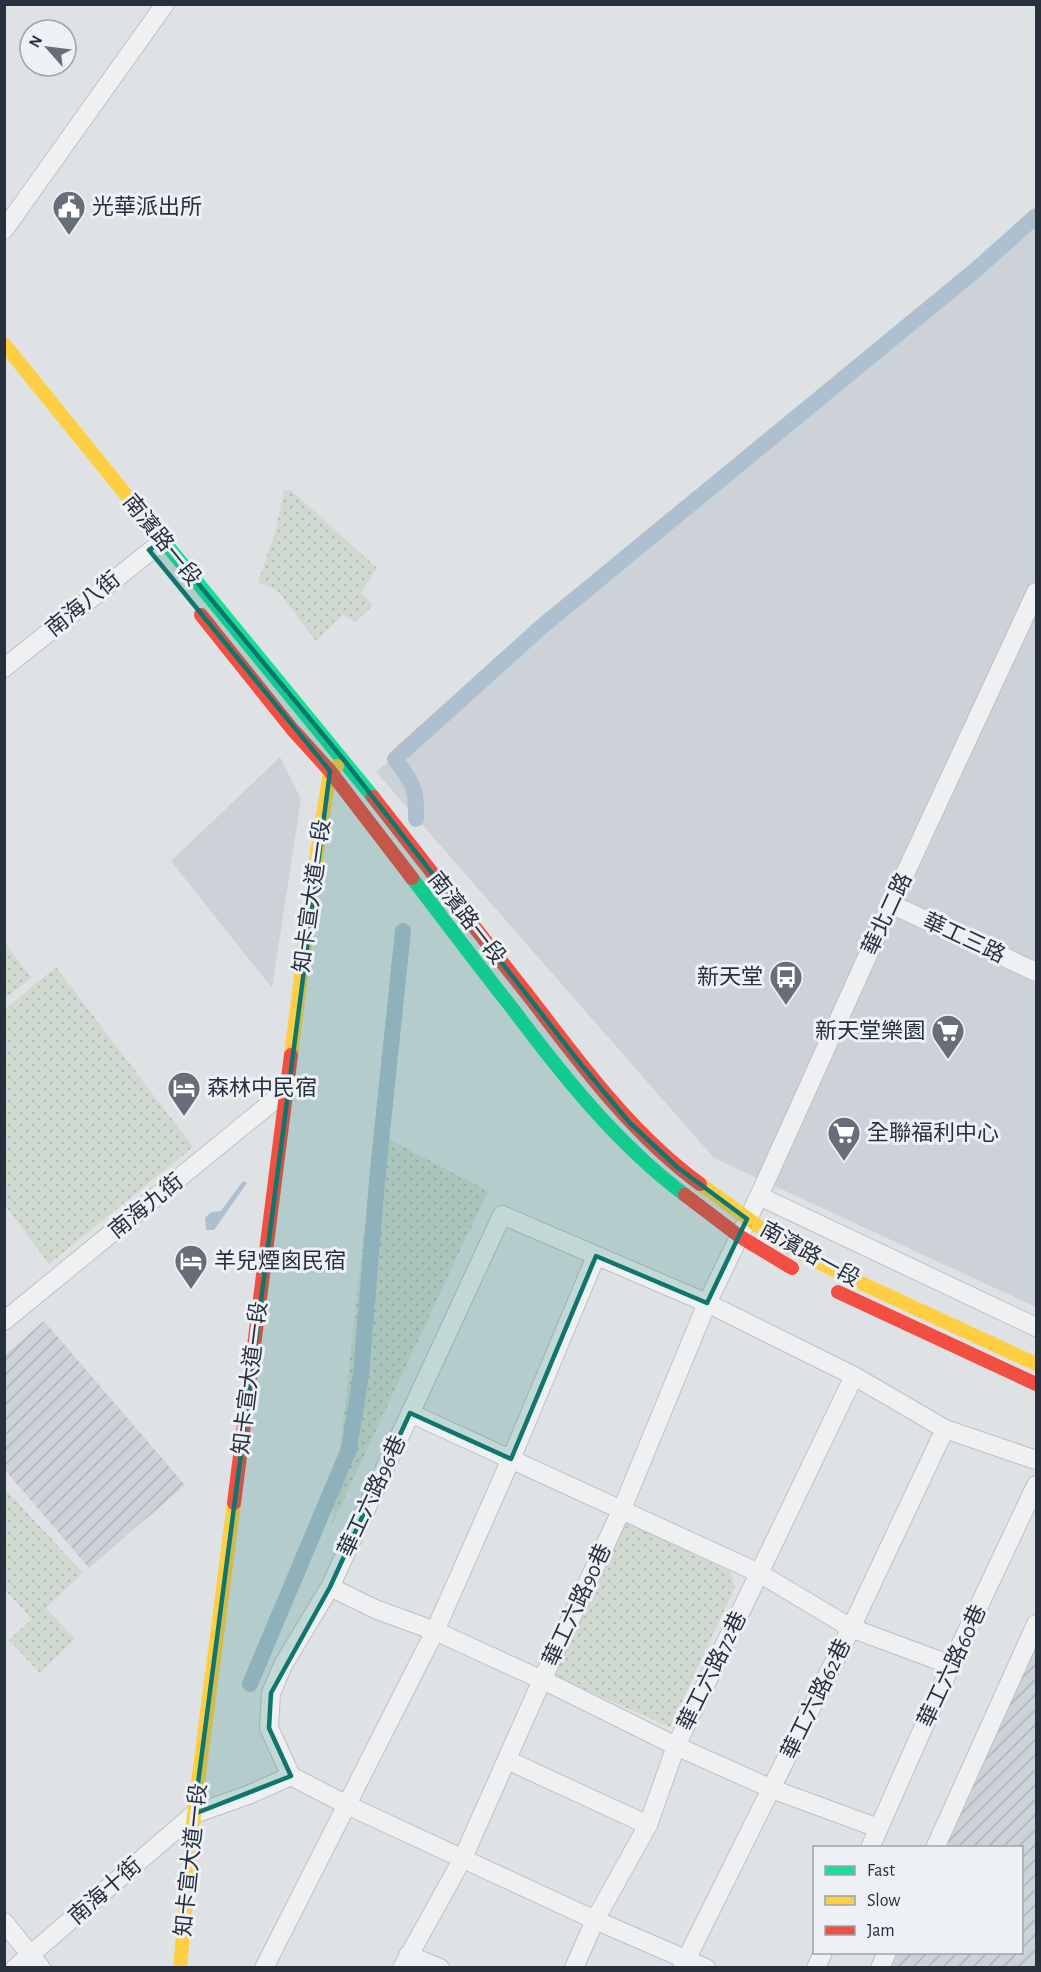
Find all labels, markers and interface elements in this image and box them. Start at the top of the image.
north arrow [18,18,78,78]
text: N [26,33,45,50]
public building icon: 光華派出所 [51,189,87,236]
place label: 光華派出所 [92,195,202,218]
street label: 南濱路一段 [119,490,206,590]
street label: 南海八街 [41,567,124,640]
street label: 知卡宣大道一段 [289,818,334,974]
street label: 南濱路一段 [424,867,510,968]
street label: 華北二路 [858,869,916,959]
street label: 華工三路 [919,909,1009,967]
bus stop icon: 新天堂 [768,959,804,1006]
place label: 新天堂 [697,965,763,988]
supermarket icon: 新天堂樂園 [930,1013,966,1060]
place label: 新天堂樂園 [815,1019,925,1042]
hotel icon: 森林中民宿 [166,1070,202,1117]
place label: 森林中民宿 [207,1076,317,1099]
supermarket icon: 全聯福利中心 [826,1115,862,1162]
place label: 全聯福利中心 [867,1121,999,1144]
street label: 南海九街 [104,1169,187,1242]
street label: 南濱路一段 [757,1217,864,1290]
hotel icon: 羊兒煙囪民宿 [173,1243,209,1290]
place label: 羊兒煙囪民宿 [214,1249,346,1272]
street label: 知卡宣大道一段 [229,1300,270,1456]
street label: 華工六路96巷 [334,1432,410,1560]
street label: 華工六路90巷 [538,1540,615,1669]
street label: 華工六路60巷 [913,1601,990,1730]
street label: 華工六路72巷 [673,1608,750,1734]
street label: 華工六路62巷 [777,1635,854,1762]
street label: 知卡宣大道一段 [171,1782,210,1938]
legend [813,1846,1023,1954]
street label: 南海十街 [64,1853,145,1928]
text: Fast [867,1862,895,1880]
text: Slow [867,1892,900,1910]
text: Jam [867,1922,895,1940]

